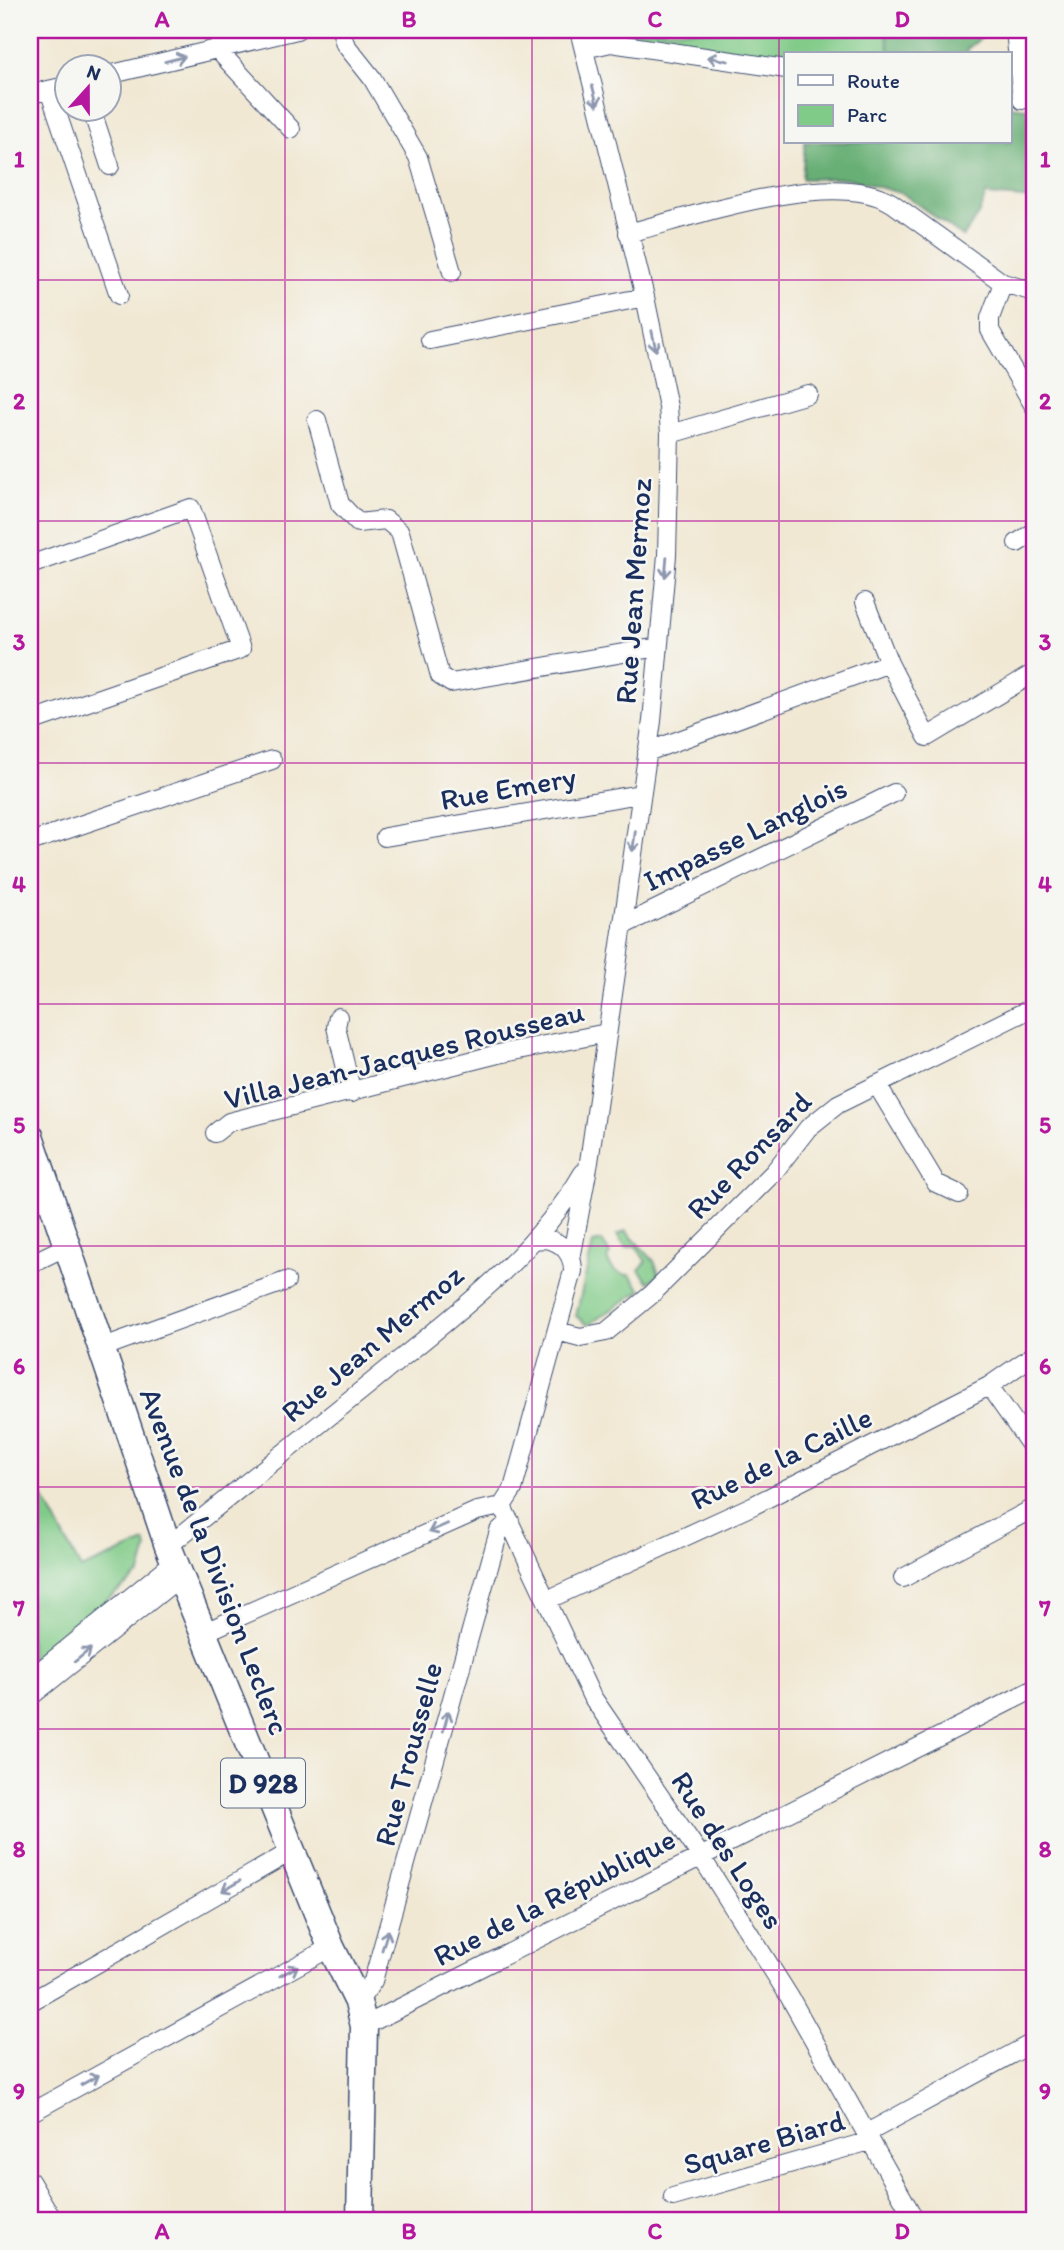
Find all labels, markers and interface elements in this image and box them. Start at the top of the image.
text: A [154,5,170,33]
text: B [402,5,417,33]
text: C [648,5,663,33]
text: D [894,5,910,33]
one-way arrow [707,51,730,65]
north arrow [52,52,122,122]
one-way arrow [163,52,186,65]
legend [784,52,1012,144]
text: N [84,60,104,86]
text: Route [847,68,900,93]
one-way arrow [589,84,603,107]
text: Parc [847,102,887,127]
text: 1 [14,145,25,173]
text: 1 [1040,145,1051,173]
one-way arrow [648,329,662,352]
text: 2 [13,387,26,415]
text: 2 [1039,387,1052,415]
street label: Rue Jean Mermoz [607,477,659,705]
one-way arrow [659,555,672,578]
text: 3 [13,628,26,656]
text: 3 [1039,628,1052,656]
street label: Rue Emery [437,758,579,818]
street label: Impasse Langlois [637,769,853,899]
one-way arrow [627,830,640,852]
text: 4 [12,870,26,898]
text: 4 [1038,870,1052,898]
street label: Villa Jean-Jacques Rousseau [220,992,588,1118]
street label: Rue Ronsard [679,1083,820,1227]
text: 5 [13,1111,25,1139]
text: 5 [1039,1111,1051,1139]
street label: Rue Jean Mermoz [273,1256,471,1430]
text: 6 [13,1352,25,1380]
text: 6 [1039,1352,1051,1380]
street label: Avenue de la Division Leclerc [132,1382,298,1740]
street label: Rue de la Caille [684,1398,878,1518]
one-way arrow [428,1522,449,1535]
text: 7 [12,1594,25,1622]
text: 7 [1038,1594,1051,1622]
one-way arrow [73,1647,92,1662]
street label: Rue Trousselle [366,1658,450,1850]
one-way arrow [441,1710,454,1732]
road number: D 928 [221,1758,305,1808]
street label: Rue des Loges [663,1764,793,1936]
street label: Rue de la République [427,1820,681,1974]
text: 8 [13,1835,26,1863]
text: 8 [1039,1835,1052,1863]
one-way arrow [221,1880,242,1893]
one-way arrow [380,1929,393,1951]
one-way arrow [278,1963,298,1977]
one-way arrow [79,2073,99,2087]
text: 9 [13,2077,25,2105]
text: 9 [1039,2077,1051,2105]
street label: Square Biard [679,2101,849,2183]
text: A [154,2217,170,2245]
text: B [402,2217,417,2245]
text: C [648,2217,663,2245]
text: D [894,2217,910,2245]

